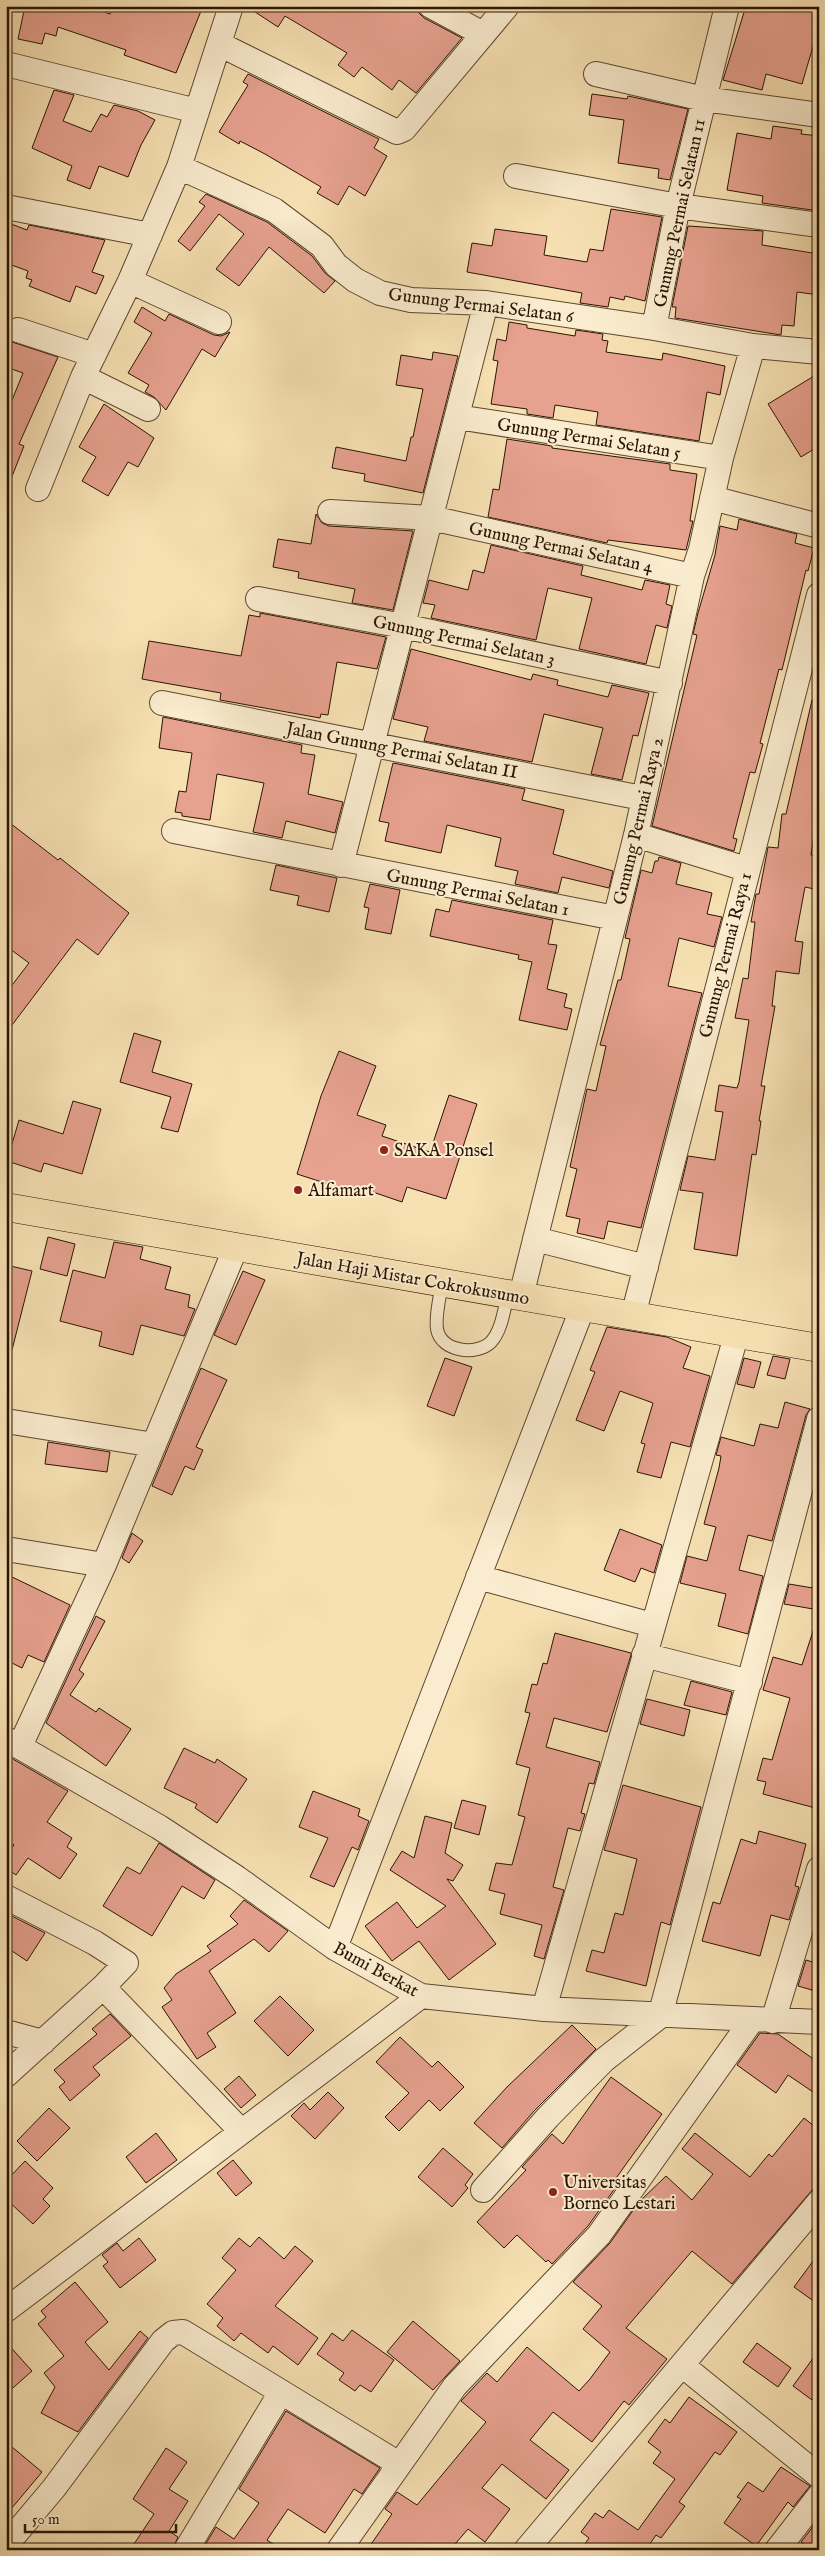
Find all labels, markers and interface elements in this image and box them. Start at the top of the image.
street label: Gunung Permai Selatan 11 [649,117,712,310]
street label: Gunung Permai Selatan 6 [387,284,575,329]
street label: Gunung Permai Selatan 5 [495,414,683,465]
street label: Gunung Permai Selatan 4 [466,518,655,579]
street label: Gunung Permai Selatan 3 [371,611,557,672]
street label: Jalan Gunung Permai Selatan II [282,717,520,785]
street label: Gunung Permai Raya 2 [609,735,670,907]
street label: Gunung Permai Selatan 1 [384,864,571,922]
street label: Gunung Permai Raya 1 [695,870,758,1040]
place label: SAKA Ponsel [394,1140,493,1163]
marker: SAKA Ponsel [378,1144,390,1156]
place label: Alfamart [307,1180,374,1203]
marker: Alfamart [292,1184,304,1196]
street label: Jalan Haji Mistar Cokrokusumo [292,1247,531,1311]
street label: Bumi Berkat [329,1937,422,2003]
place label: Universitas Borneo Lestari [563,2172,676,2216]
marker: Universitas Borneo Lestari [547,2186,559,2198]
scale bar [25,2501,176,2533]
text: 50 m [32,2510,60,2529]

